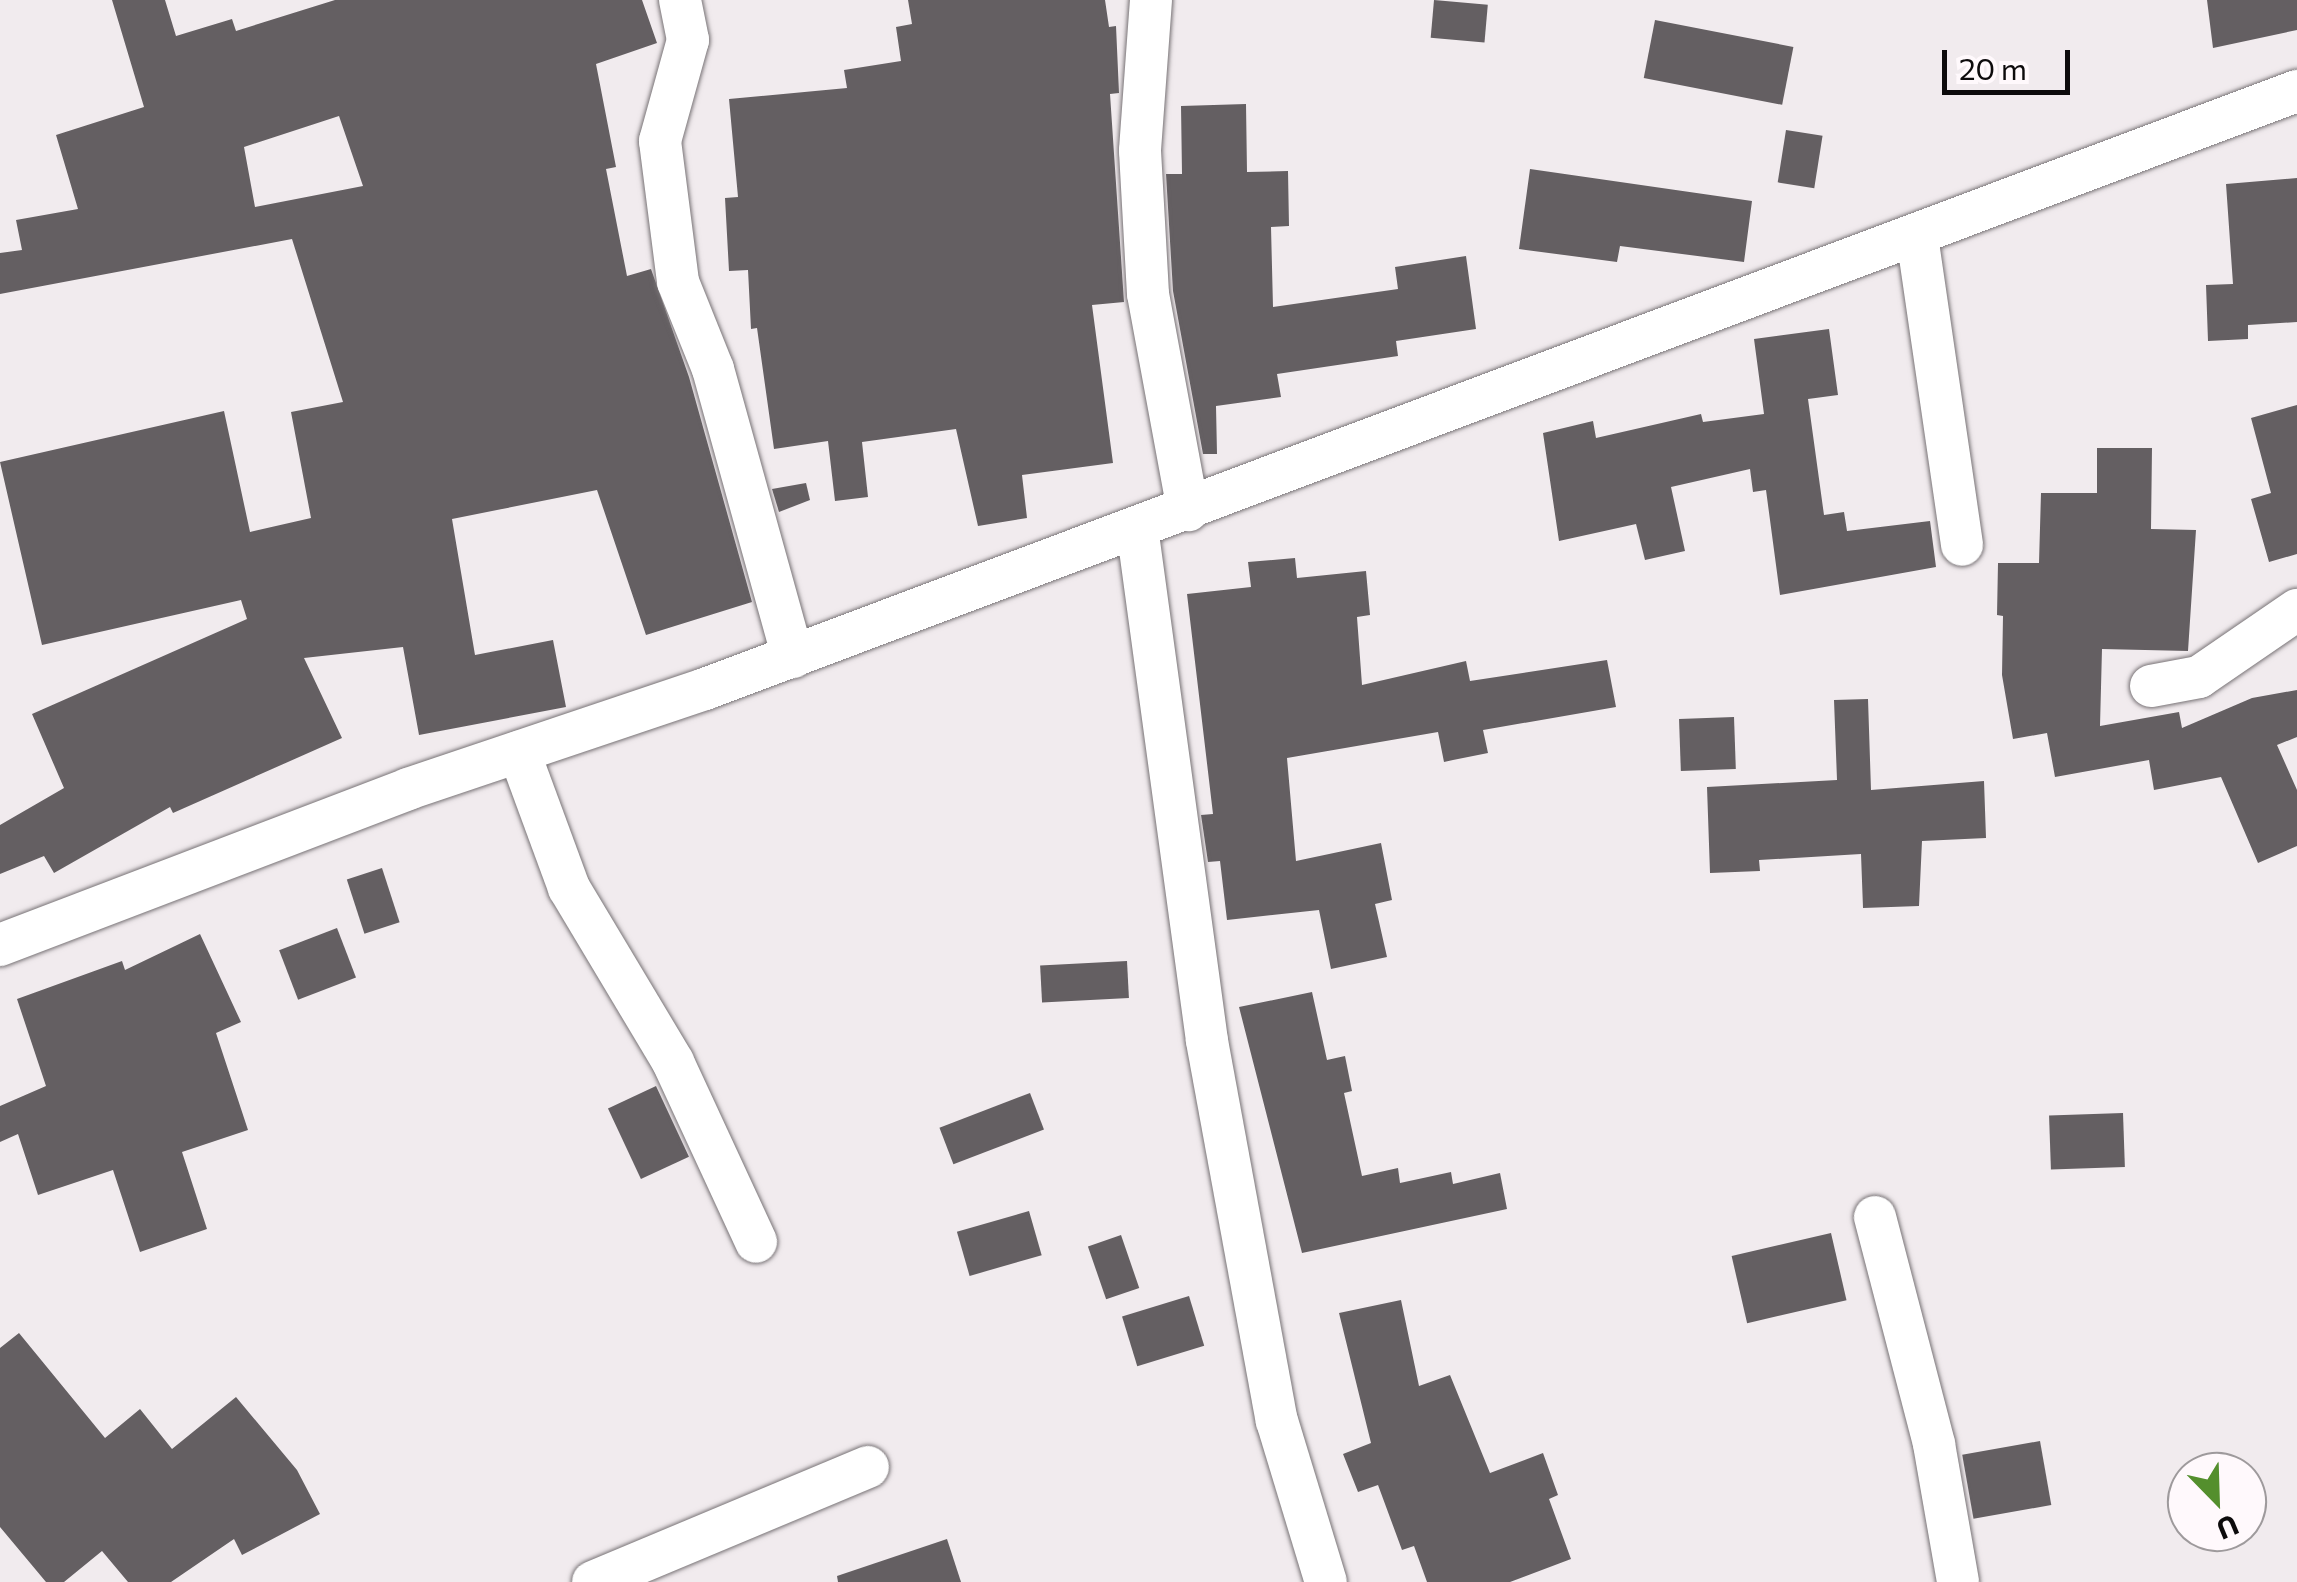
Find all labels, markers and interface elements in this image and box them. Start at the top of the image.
scale bar [1947,30,2074,92]
text: 20 m [1959,49,2027,86]
north arrow [2167,1452,2267,1552]
text: U [2212,1508,2244,1547]

